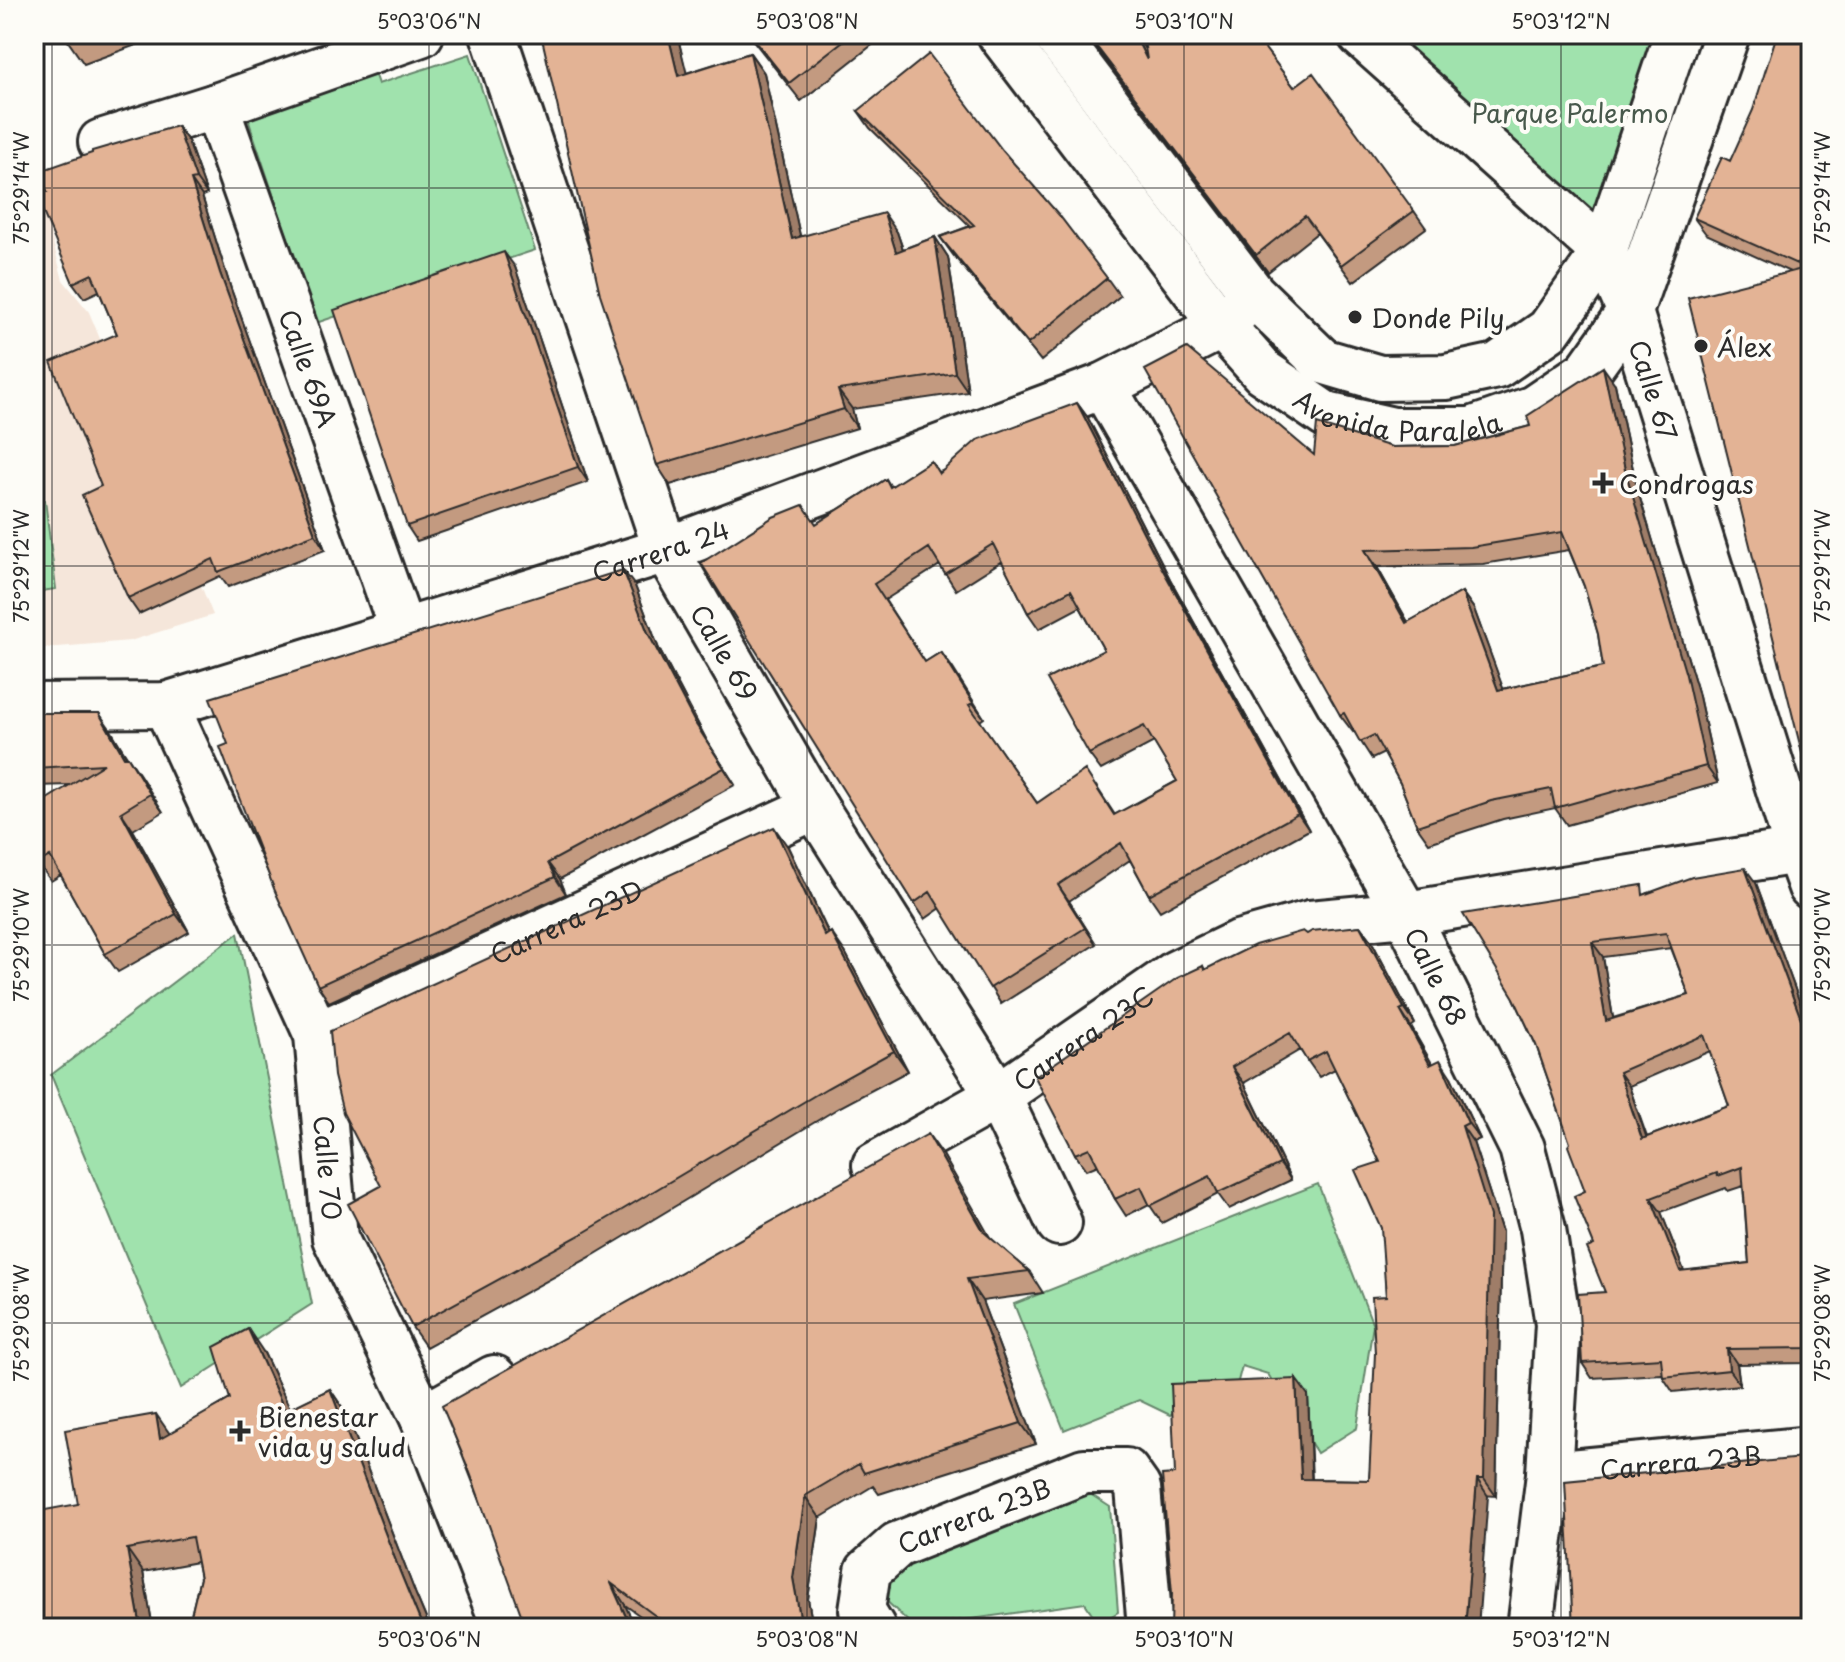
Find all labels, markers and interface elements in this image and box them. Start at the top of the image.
text: 5°03'06"N [377,6,481,36]
text: 5°03'08"N [755,6,859,36]
text: 5°03'10"N [1134,6,1234,36]
text: 5°03'12"N [1511,6,1611,36]
park label: Parque Palermo [1472,93,1668,132]
text: 75°29'14"W [6,131,36,244]
text: 75°29'14"W [1807,131,1837,244]
place label: Donde Pily [1371,298,1505,337]
street label: Calle 69A [270,304,348,432]
marker: Donde Pily [1346,308,1364,326]
place label: Álex [1717,327,1772,366]
street label: Calle 67 [1620,335,1688,445]
marker: Álex [1692,337,1710,355]
street label: Avenida Paralela [1286,379,1507,450]
place label: Condrogas [1619,464,1754,503]
marker: Condrogas [1594,474,1612,492]
text: 75°29'12"W [6,509,36,623]
street label: Carrera 24 [587,509,735,591]
text: 75°29'12"W [1807,509,1837,623]
street label: Calle 69 [682,596,768,707]
street label: Carrera 23D [483,869,649,973]
text: 75°29'10"W [6,887,36,1002]
text: 75°29'10"W [1807,887,1837,1002]
street label: Calle 68 [1396,920,1478,1032]
street label: Carrera 23C [1005,975,1161,1100]
street label: Calle 70 [305,1114,353,1221]
text: 75°29'08"W [6,1264,36,1382]
text: 75°29'08"W [1807,1264,1837,1382]
place label: Bienestar vida y salud [258,1397,406,1466]
marker: Bienestar vida y salud [229,1420,251,1442]
street label: Carrera 23B [1598,1434,1763,1489]
street label: Carrera 23B [891,1467,1056,1563]
text: 5°03'06"N [377,1624,481,1654]
text: 5°03'08"N [755,1624,859,1654]
text: 5°03'10"N [1134,1624,1234,1654]
text: 5°03'12"N [1511,1624,1611,1654]

